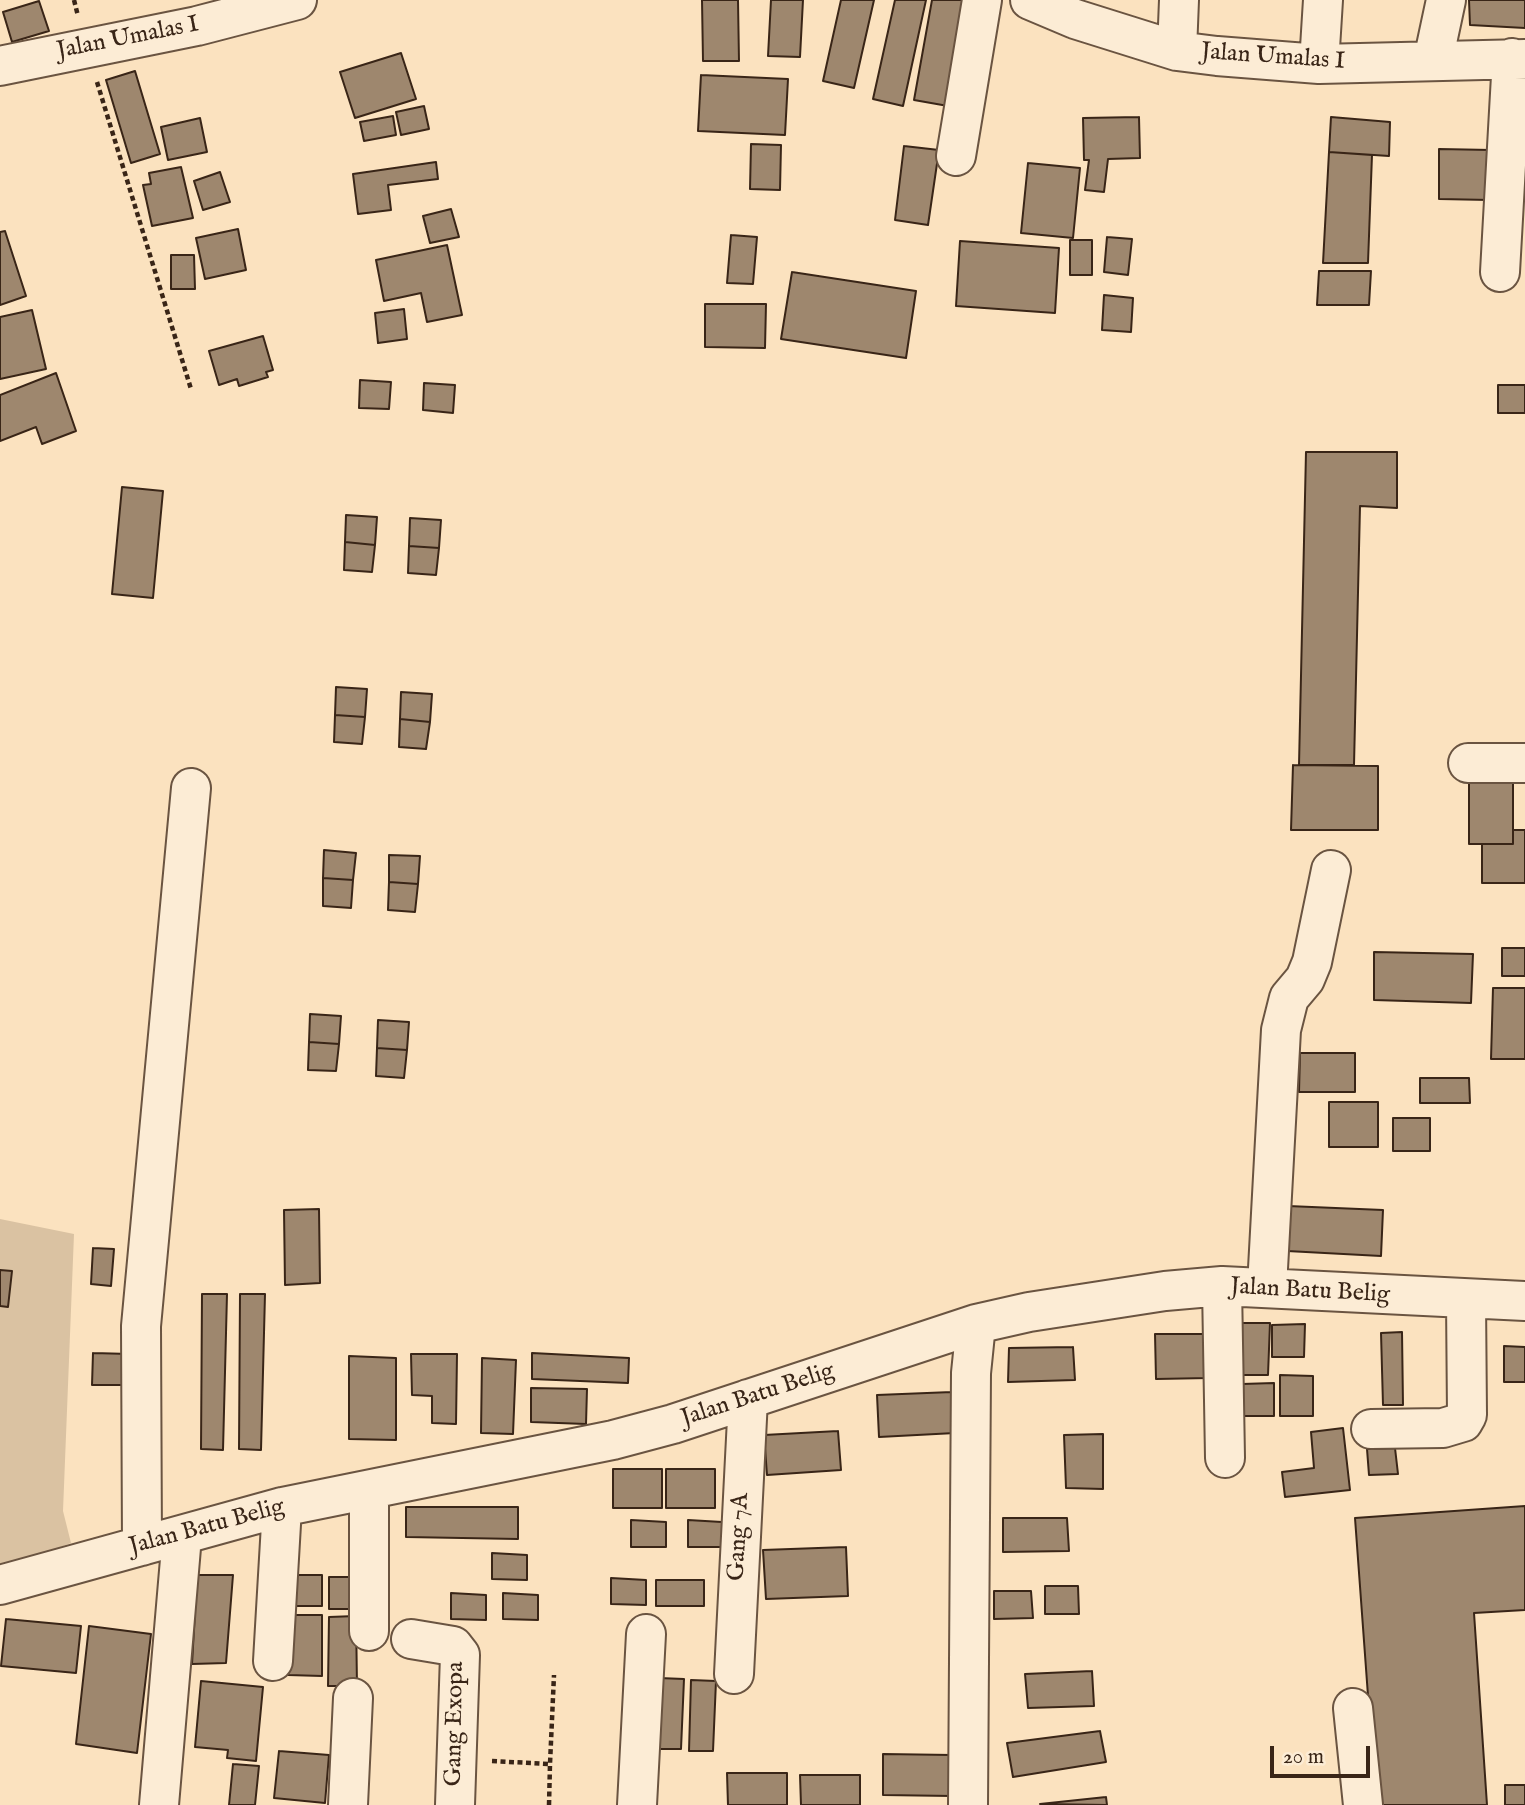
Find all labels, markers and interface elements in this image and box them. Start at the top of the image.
street label: Jalan Umalas I [55,11,201,67]
street label: Jalan Umalas I [1200,39,1346,77]
street label: Jalan Batu Belig [1230,1273,1390,1311]
street label: Jalan Batu Belig [678,1358,838,1434]
street label: Gang 7A [723,1492,757,1582]
street label: Jalan Batu Belig [126,1493,288,1563]
street label: Gang Exopa [441,1661,471,1787]
scale bar [1273,1731,1373,1775]
text: 20 m [1283,1744,1324,1771]

